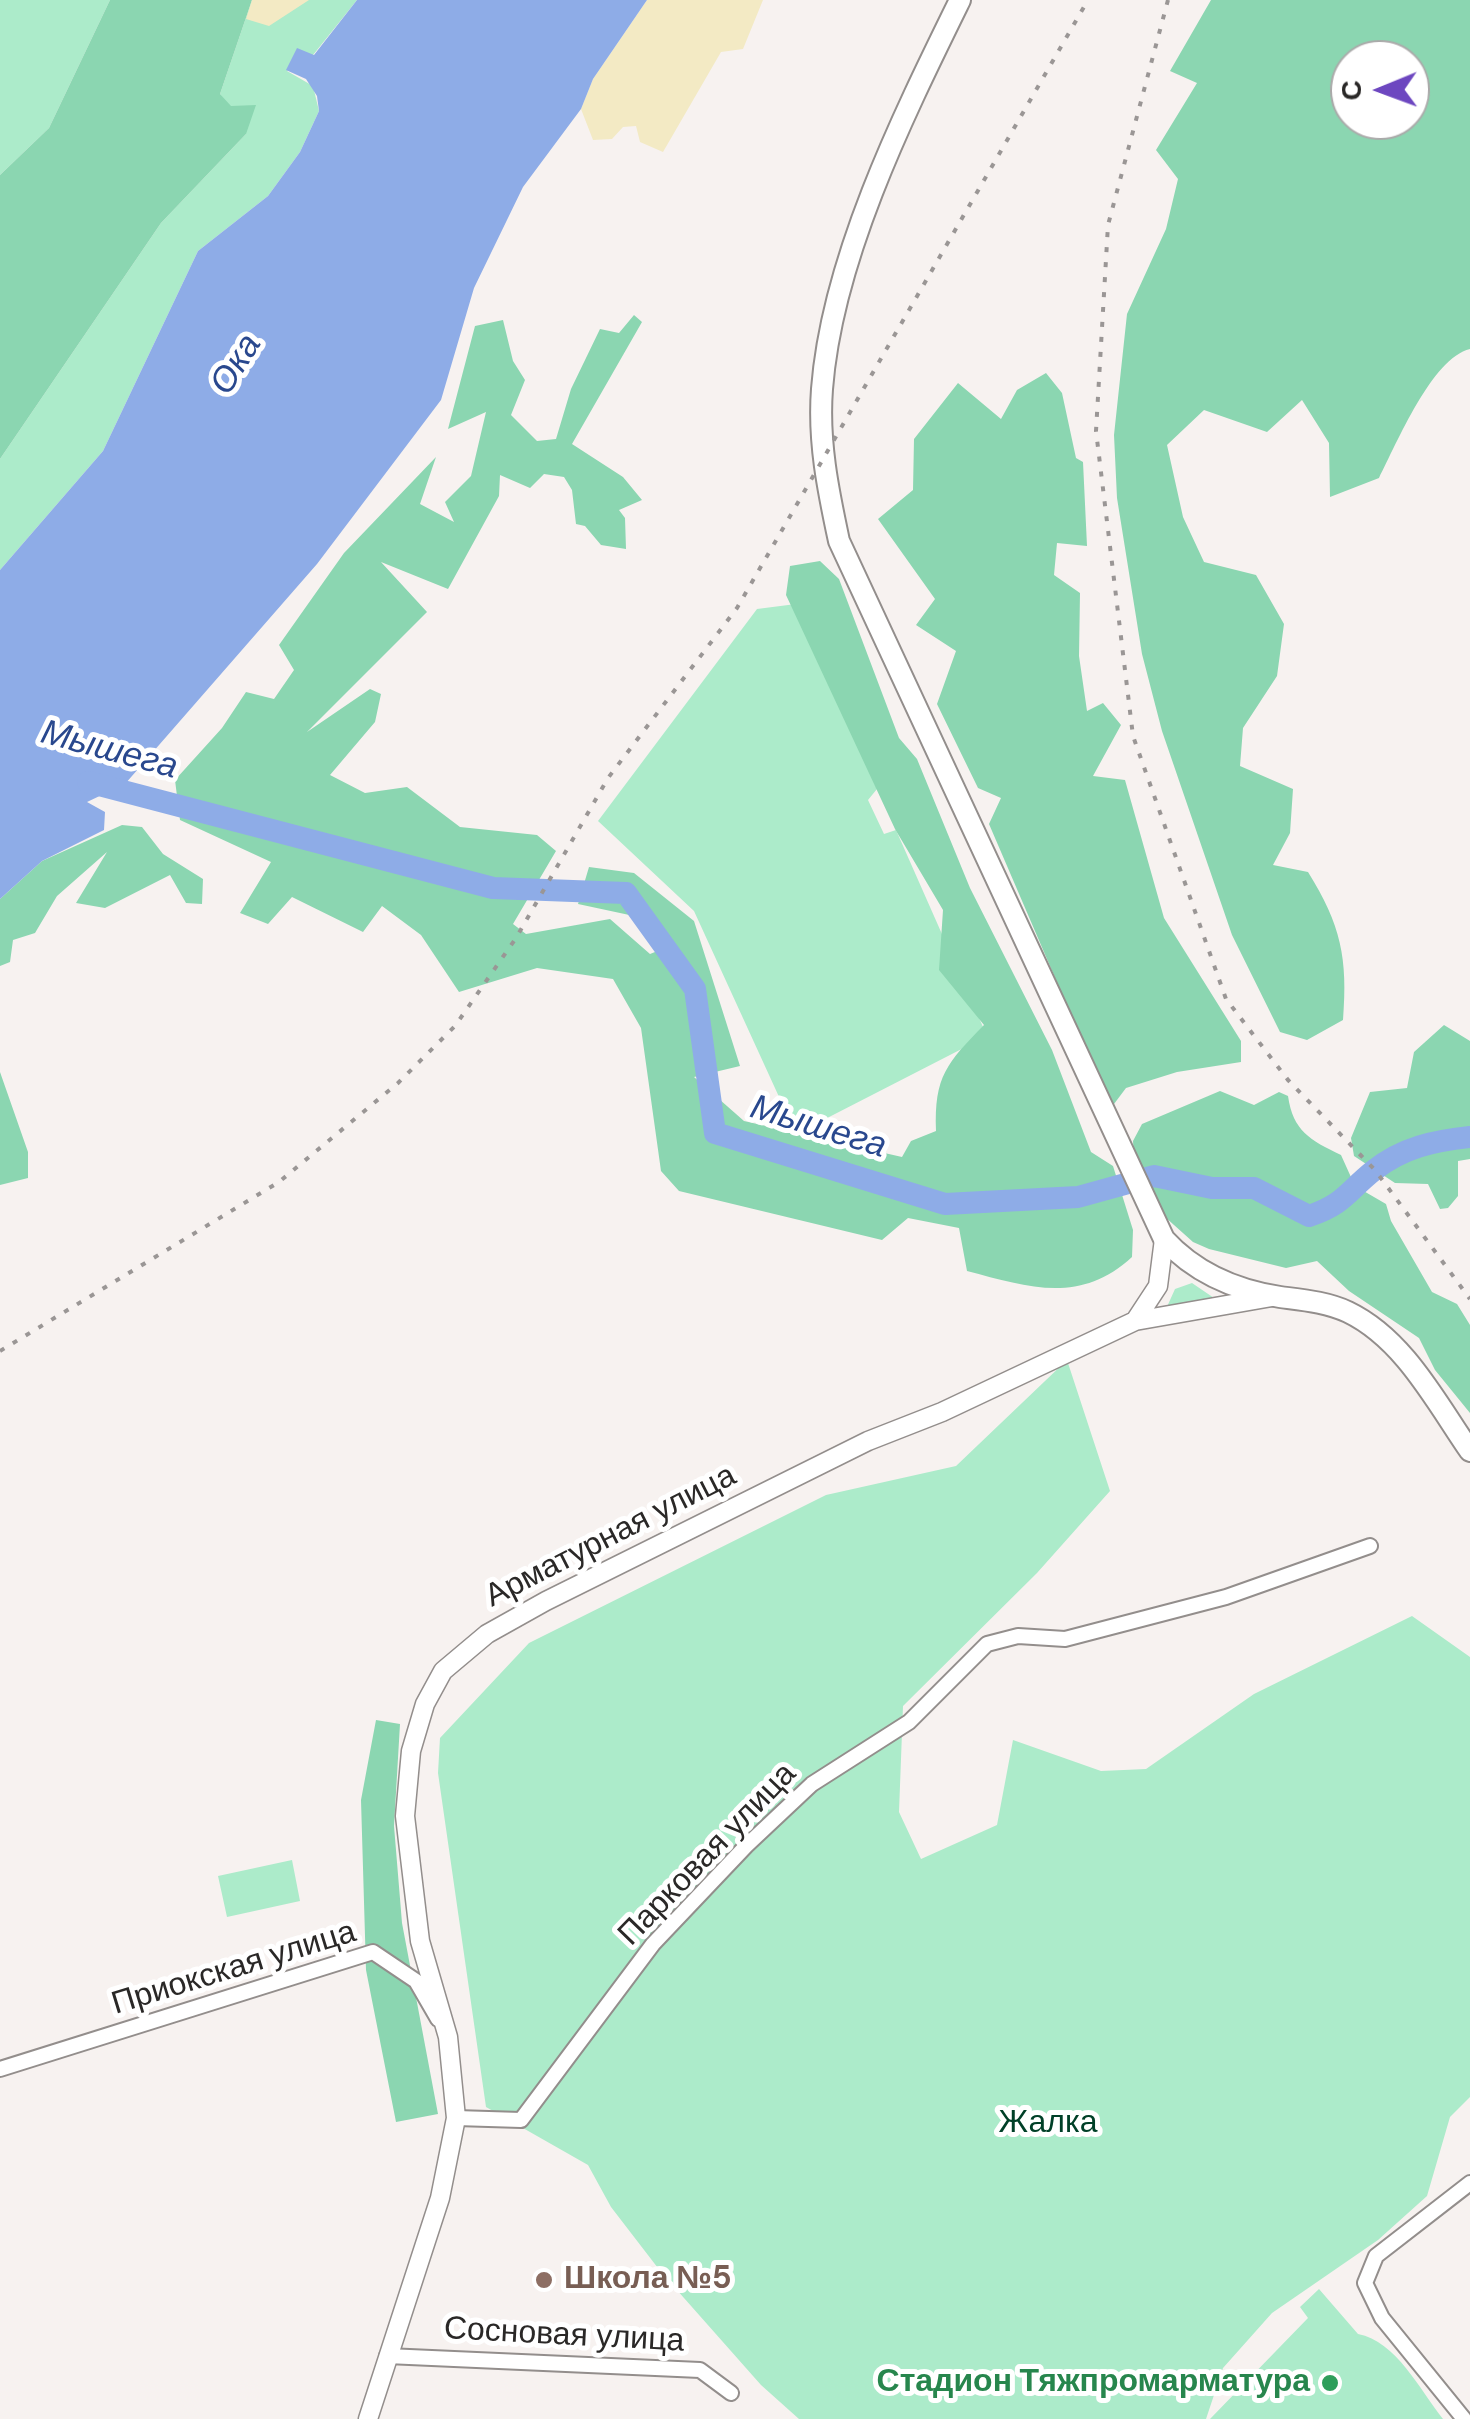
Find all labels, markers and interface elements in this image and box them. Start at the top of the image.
north arrow [1330,40,1430,140]
text: С [1333,80,1370,101]
water label: Ока [202,327,272,403]
water label: Мышега [36,713,182,789]
water label: Мышега [745,1087,891,1169]
street label: Арматурная улица [479,1457,743,1617]
street label: Парковая улица [611,1756,805,1954]
street label: Приокская улица [107,1914,361,2024]
park label: Жалка [999,2105,1097,2143]
place label: Школа №5 [564,2261,732,2299]
marker: Школа №5 [533,2269,555,2291]
street label: Сосновая улица [443,2311,685,2361]
place label: Стадион Тяжпромарматура [877,2364,1310,2402]
marker: Стадион Тяжпромарматура [1319,2372,1341,2394]

